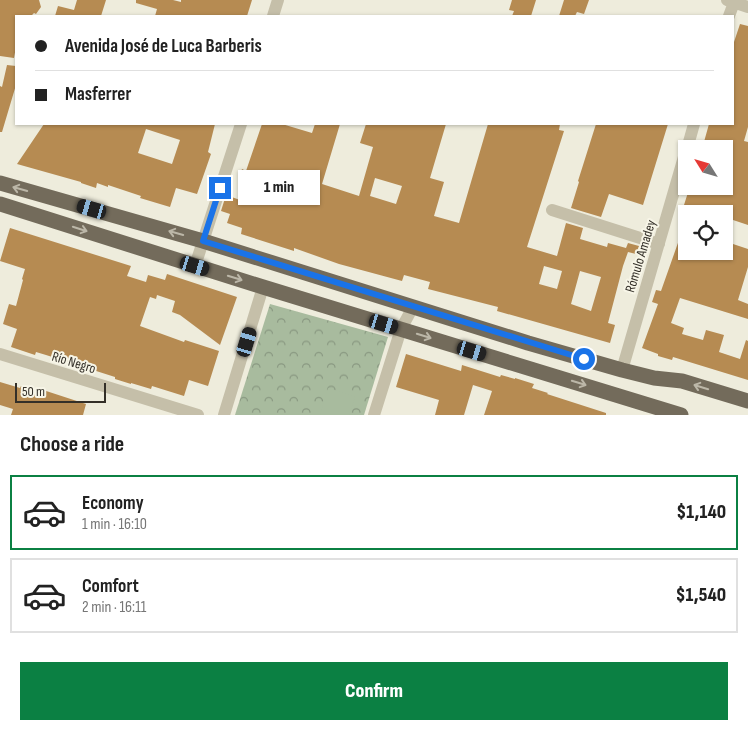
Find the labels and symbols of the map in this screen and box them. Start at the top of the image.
north arrow [678,140,732,195]
callout: 1 min [238,170,320,206]
route end [209,177,231,199]
one-way arrow [12,183,28,193]
car [75,198,108,220]
street label: Rómulo Amadey [621,217,660,294]
one-way arrow [71,225,87,235]
one-way arrow [169,228,185,238]
car [178,254,211,278]
one-way arrow [226,274,242,284]
car [367,312,400,336]
car [235,325,258,359]
one-way arrow [415,331,431,341]
car [455,339,488,363]
street label: Río Negro [50,348,98,377]
route start [573,348,595,370]
one-way arrow [571,379,587,389]
scale bar [15,380,106,403]
one-way arrow [694,381,710,391]

